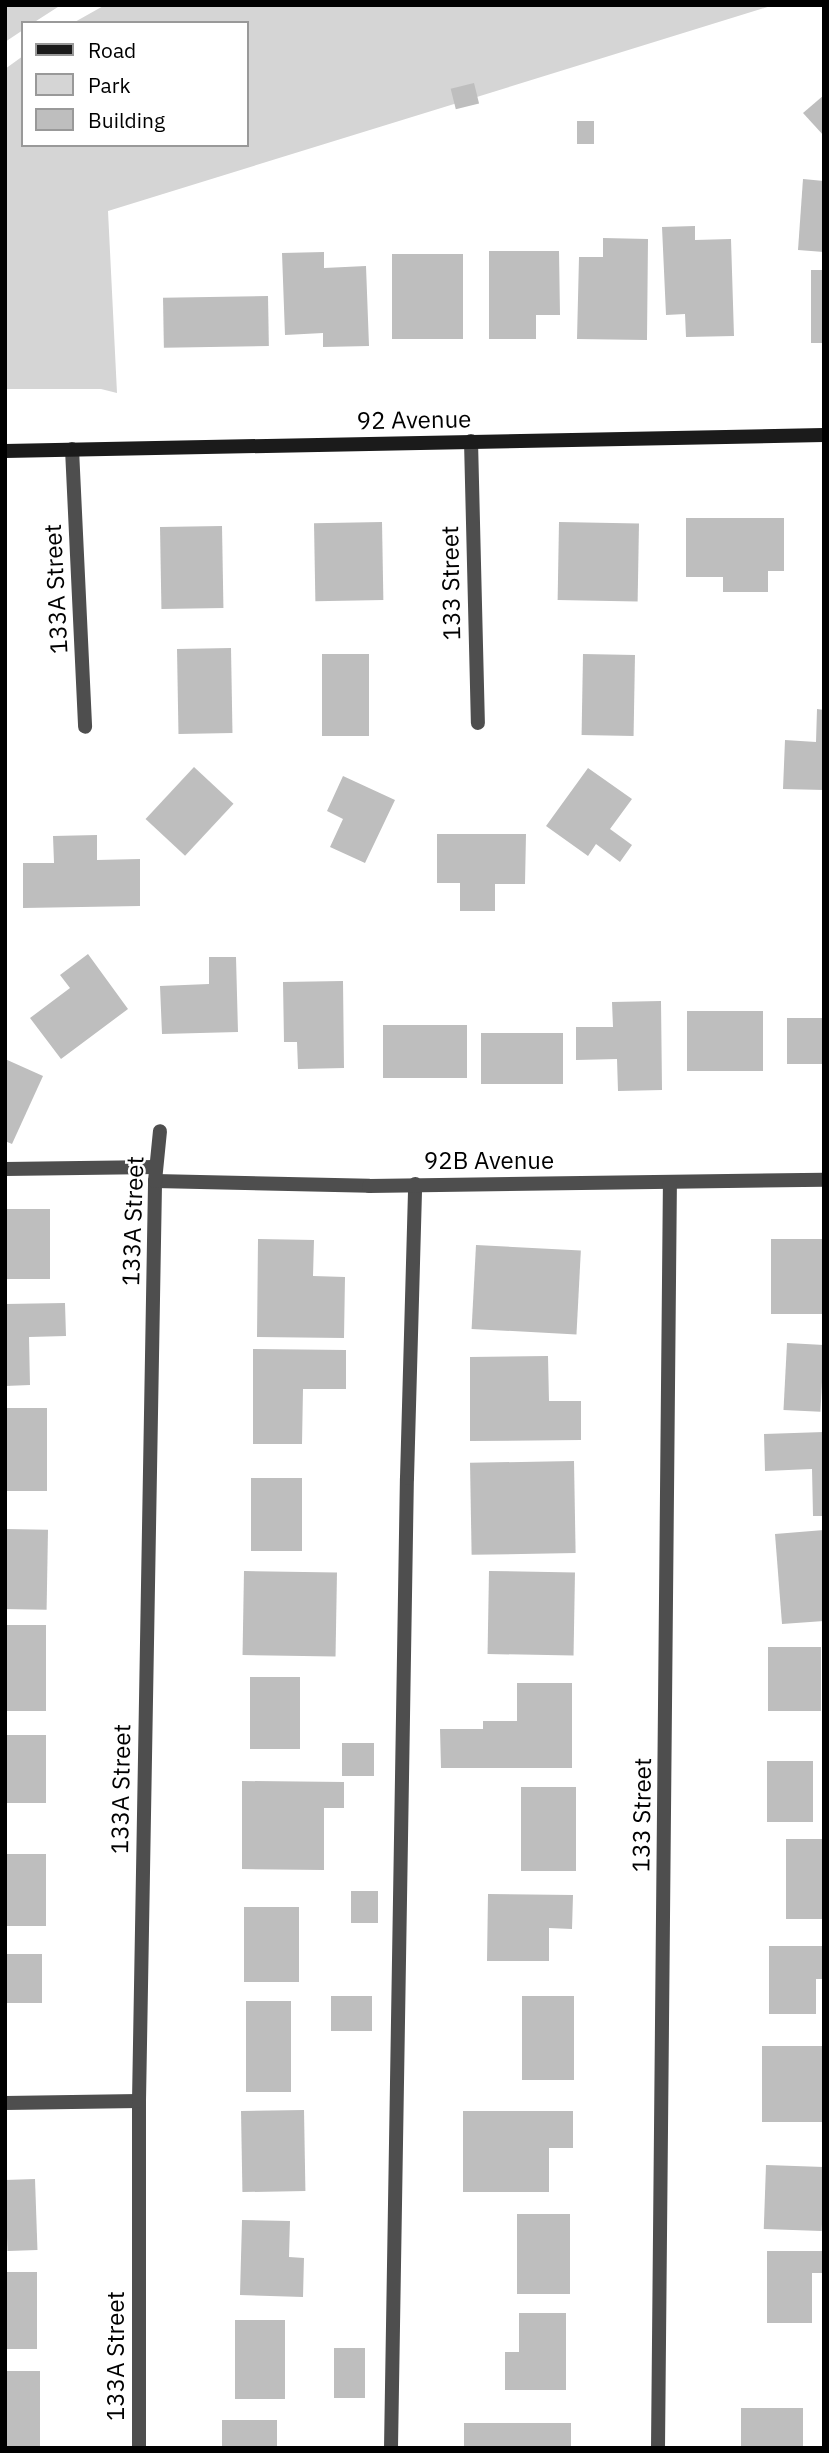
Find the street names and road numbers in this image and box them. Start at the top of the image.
street label: 92 Avenue [356,405,472,435]
street label: 133A Street [38,523,74,655]
street label: 133 Street [436,525,466,641]
street label: 92B Avenue [424,1147,554,1175]
street label: 133A Street [116,1155,150,1287]
street label: 133A Street [105,1724,137,1854]
street label: 133 Street [627,1757,657,1873]
street label: 133A Street [102,2291,130,2421]

